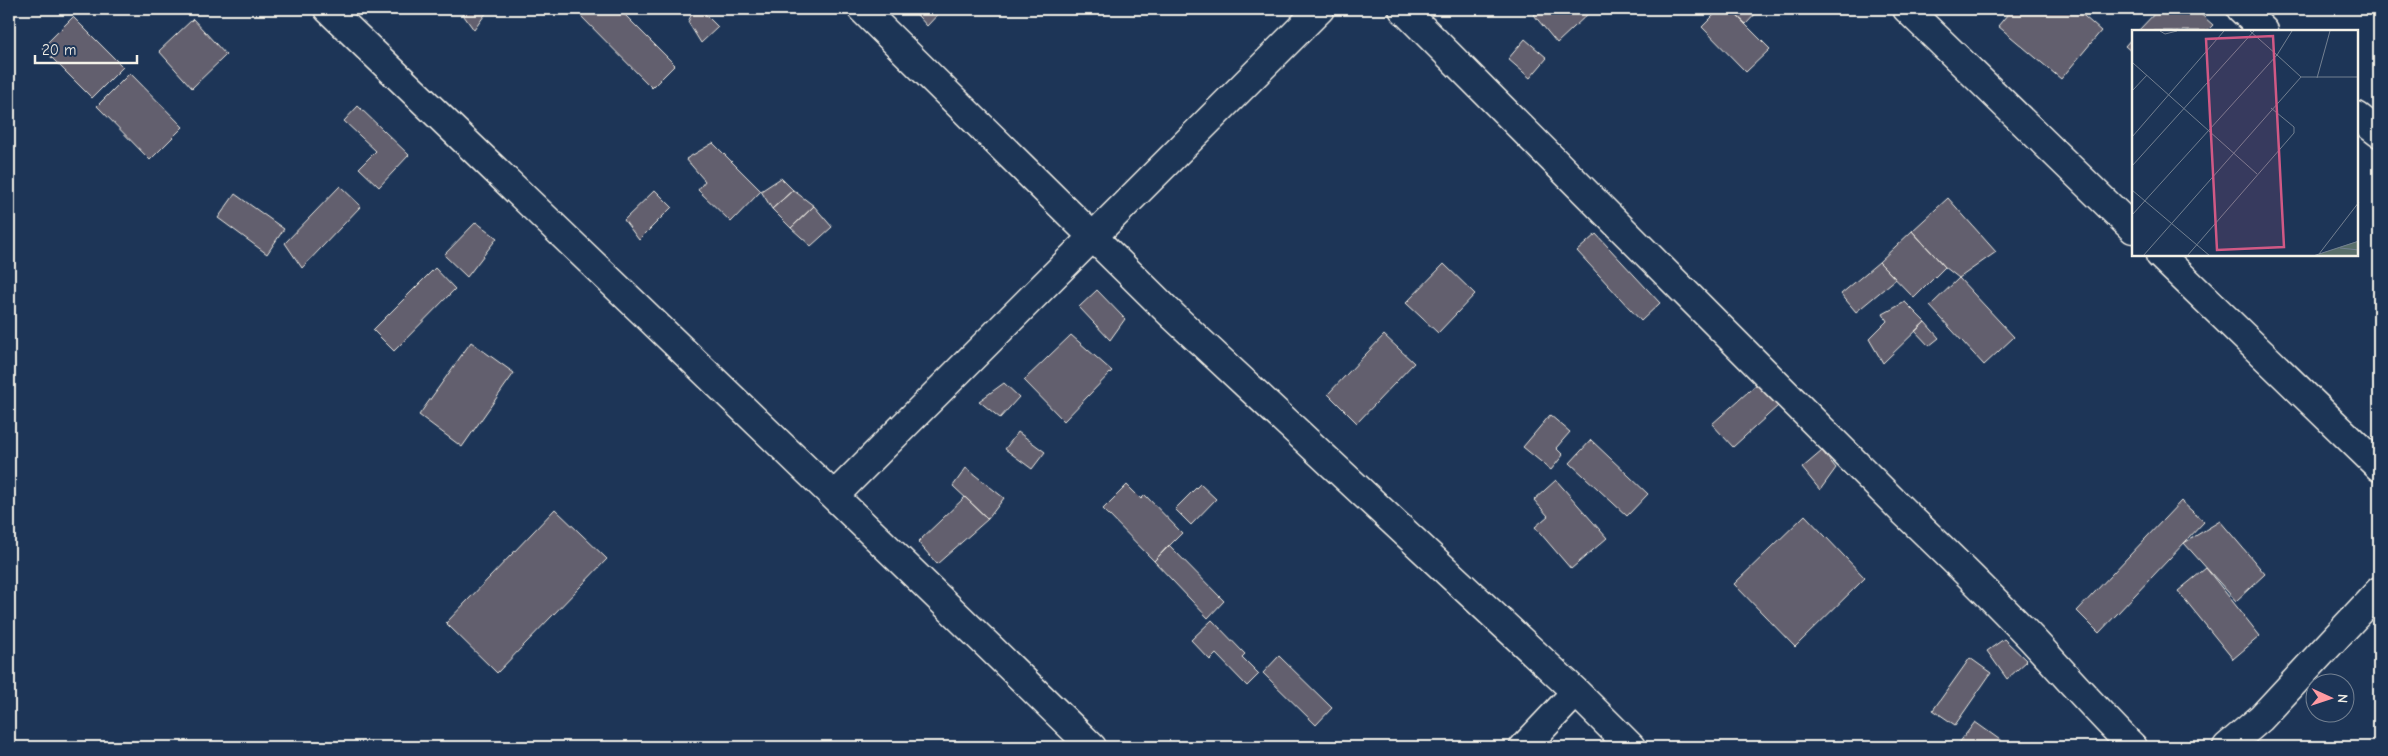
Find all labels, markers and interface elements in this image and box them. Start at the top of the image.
inset map [2132,30,2358,256]
scale bar [35,32,138,64]
text: 20 m [42,41,76,59]
north arrow [2306,674,2356,724]
text: N [2334,694,2351,704]

